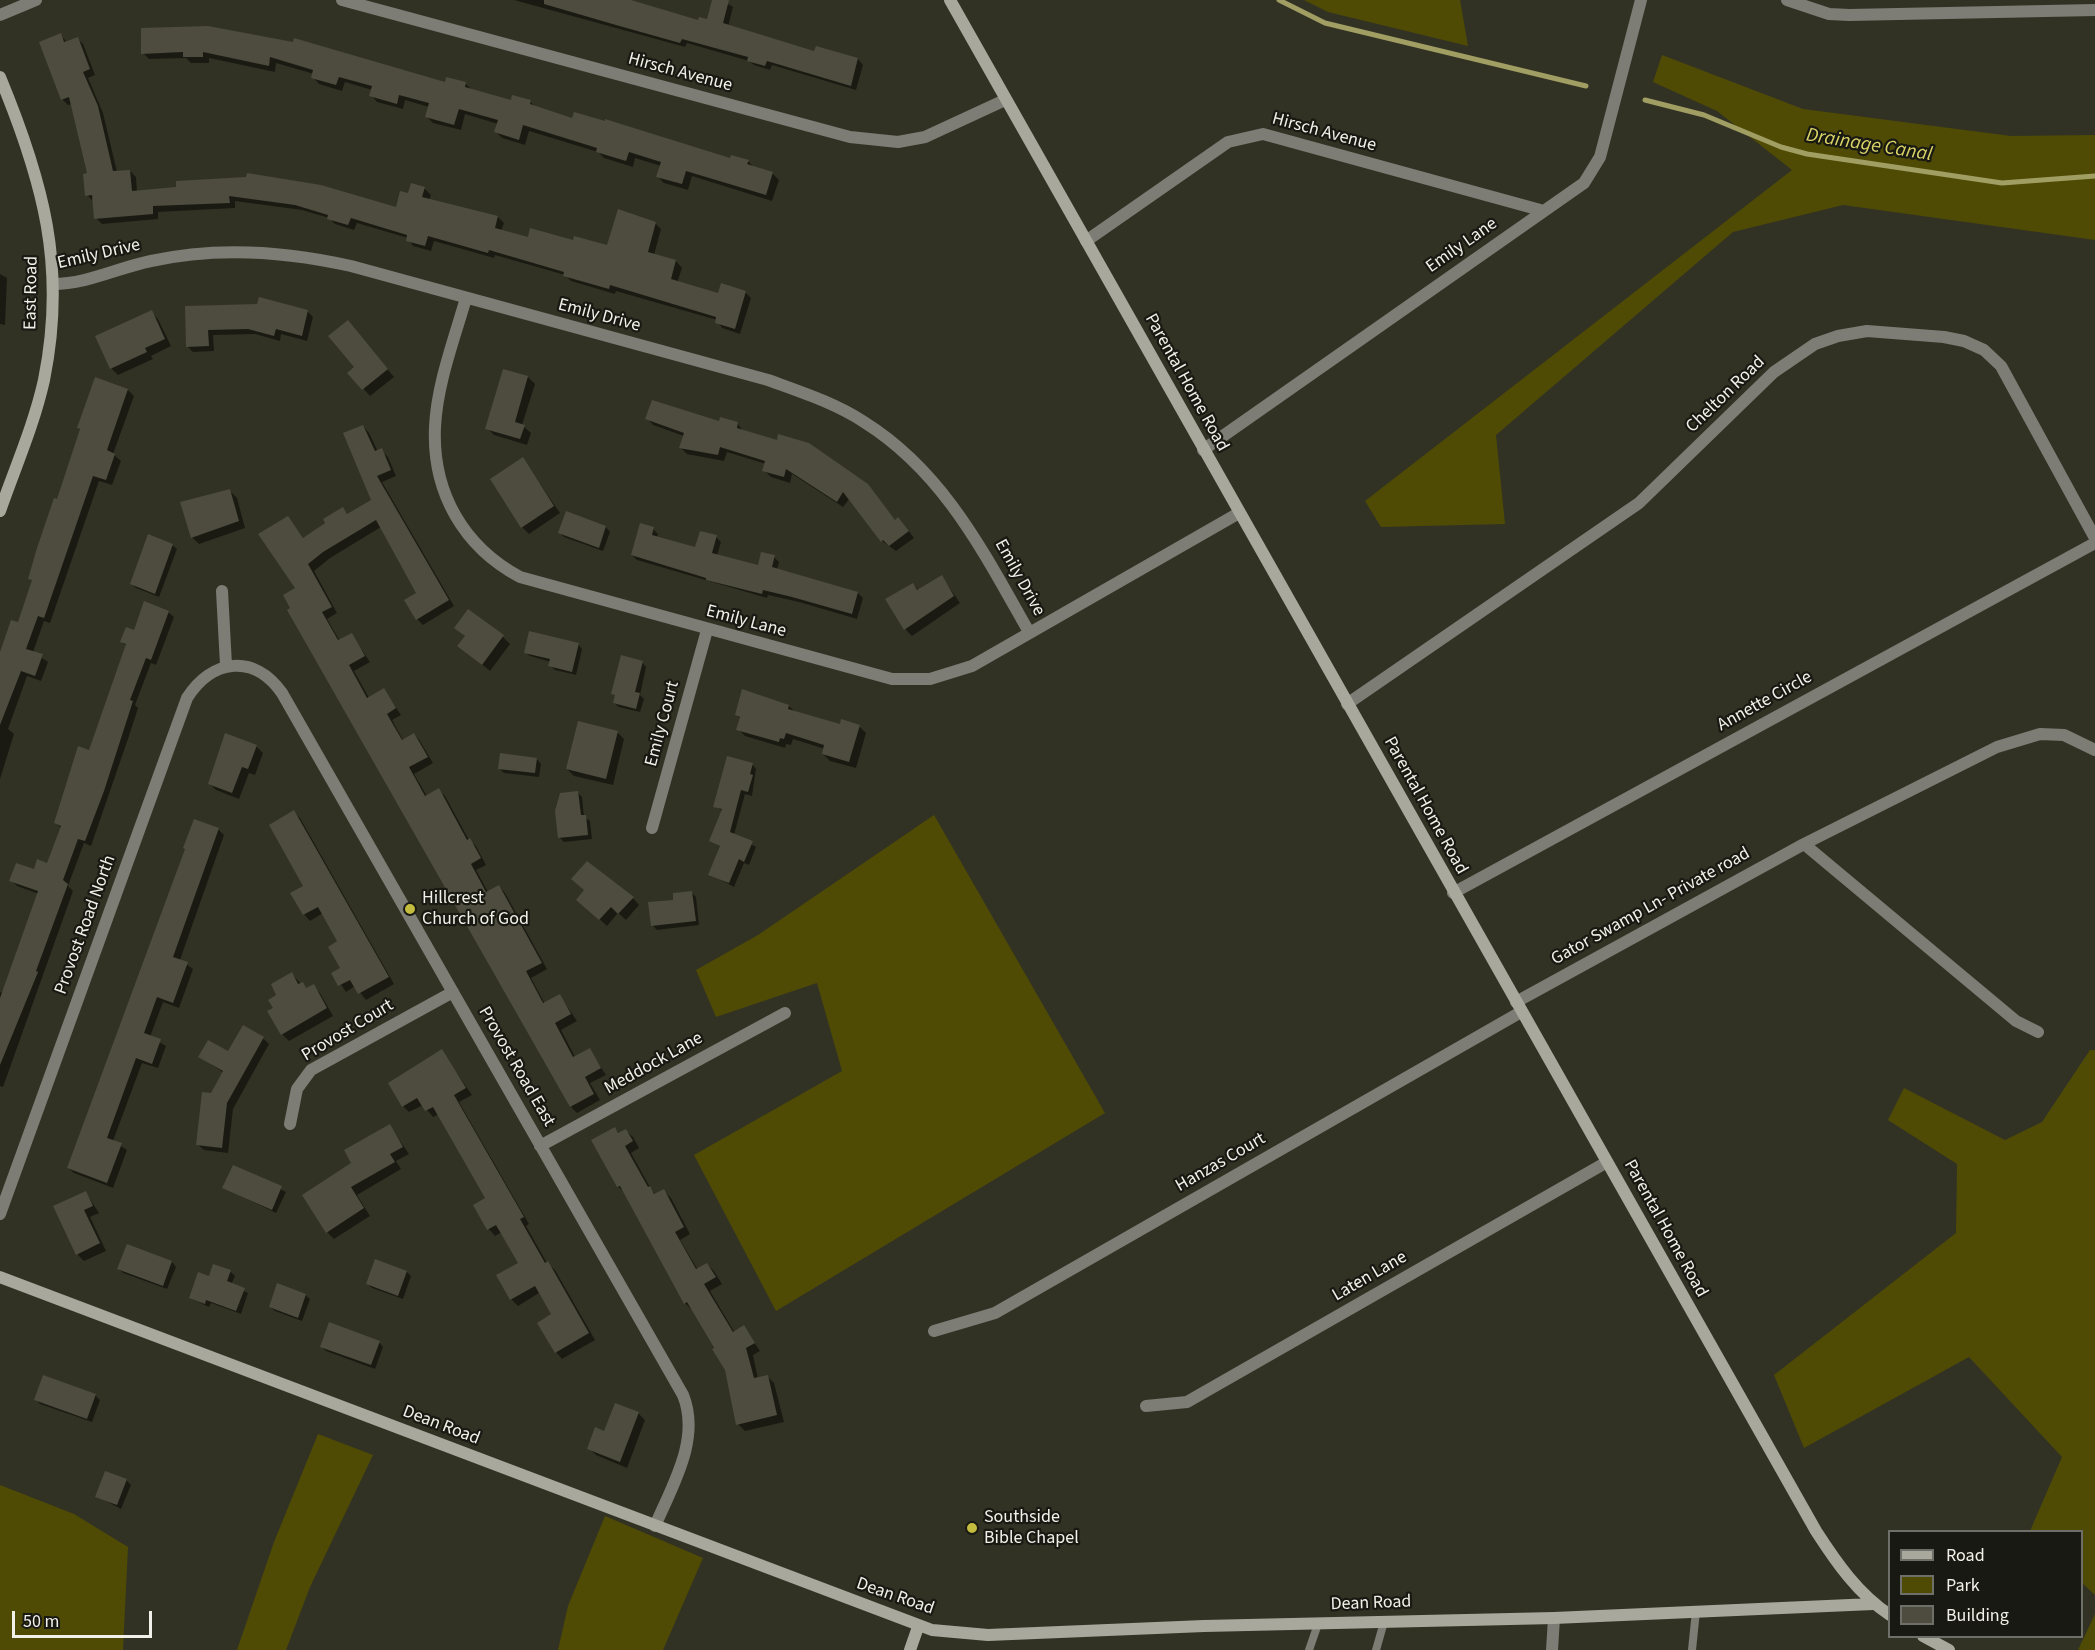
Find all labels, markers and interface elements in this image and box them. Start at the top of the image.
street label: Hirsch Avenue [626,49,734,97]
street label: Hirsch Avenue [1270,109,1378,157]
water label: Drainage Canal [1804,124,1934,168]
street label: Emily Lane [1422,214,1502,278]
street label: Emily Drive [55,235,143,275]
street label: East Road [21,256,43,330]
street label: Emily Drive [555,295,643,337]
street label: Parental Home Road [1139,310,1233,456]
street label: Chelton Road [1682,352,1770,438]
street label: Emily Drive [989,536,1049,620]
street label: Emily Lane [704,601,788,643]
street label: Annette Circle [1714,667,1816,737]
street label: Emily Court [641,679,685,769]
street label: Parental Home Road [1378,733,1472,879]
street label: Gator Swamp Ln- Private road [1548,843,1754,971]
street label: Provost Road North [51,852,121,998]
place label: Hillcrest Church of God [422,888,529,930]
marker: Hillcrest Church of God [403,902,417,916]
street label: Provost Court [298,995,398,1067]
street label: Provost Road East [473,1003,559,1131]
street label: Meddock Lane [601,1028,707,1100]
street label: Hanzas Court [1172,1129,1270,1197]
street label: Parental Home Road [1618,1156,1712,1302]
street label: Laten Lane [1329,1247,1411,1307]
street label: Dean Road [399,1401,483,1451]
place label: Southside Bible Chapel [984,1507,1079,1550]
marker: Southside Bible Chapel [965,1521,979,1535]
legend [1888,1530,2083,1638]
text: Road [1946,1543,1985,1568]
text: Park [1946,1573,1980,1598]
street label: Dean Road [853,1574,937,1620]
street label: Dean Road [1330,1592,1412,1616]
scale bar [15,1599,154,1637]
text: Building [1946,1603,2009,1628]
text: 50 m [23,1609,59,1634]

